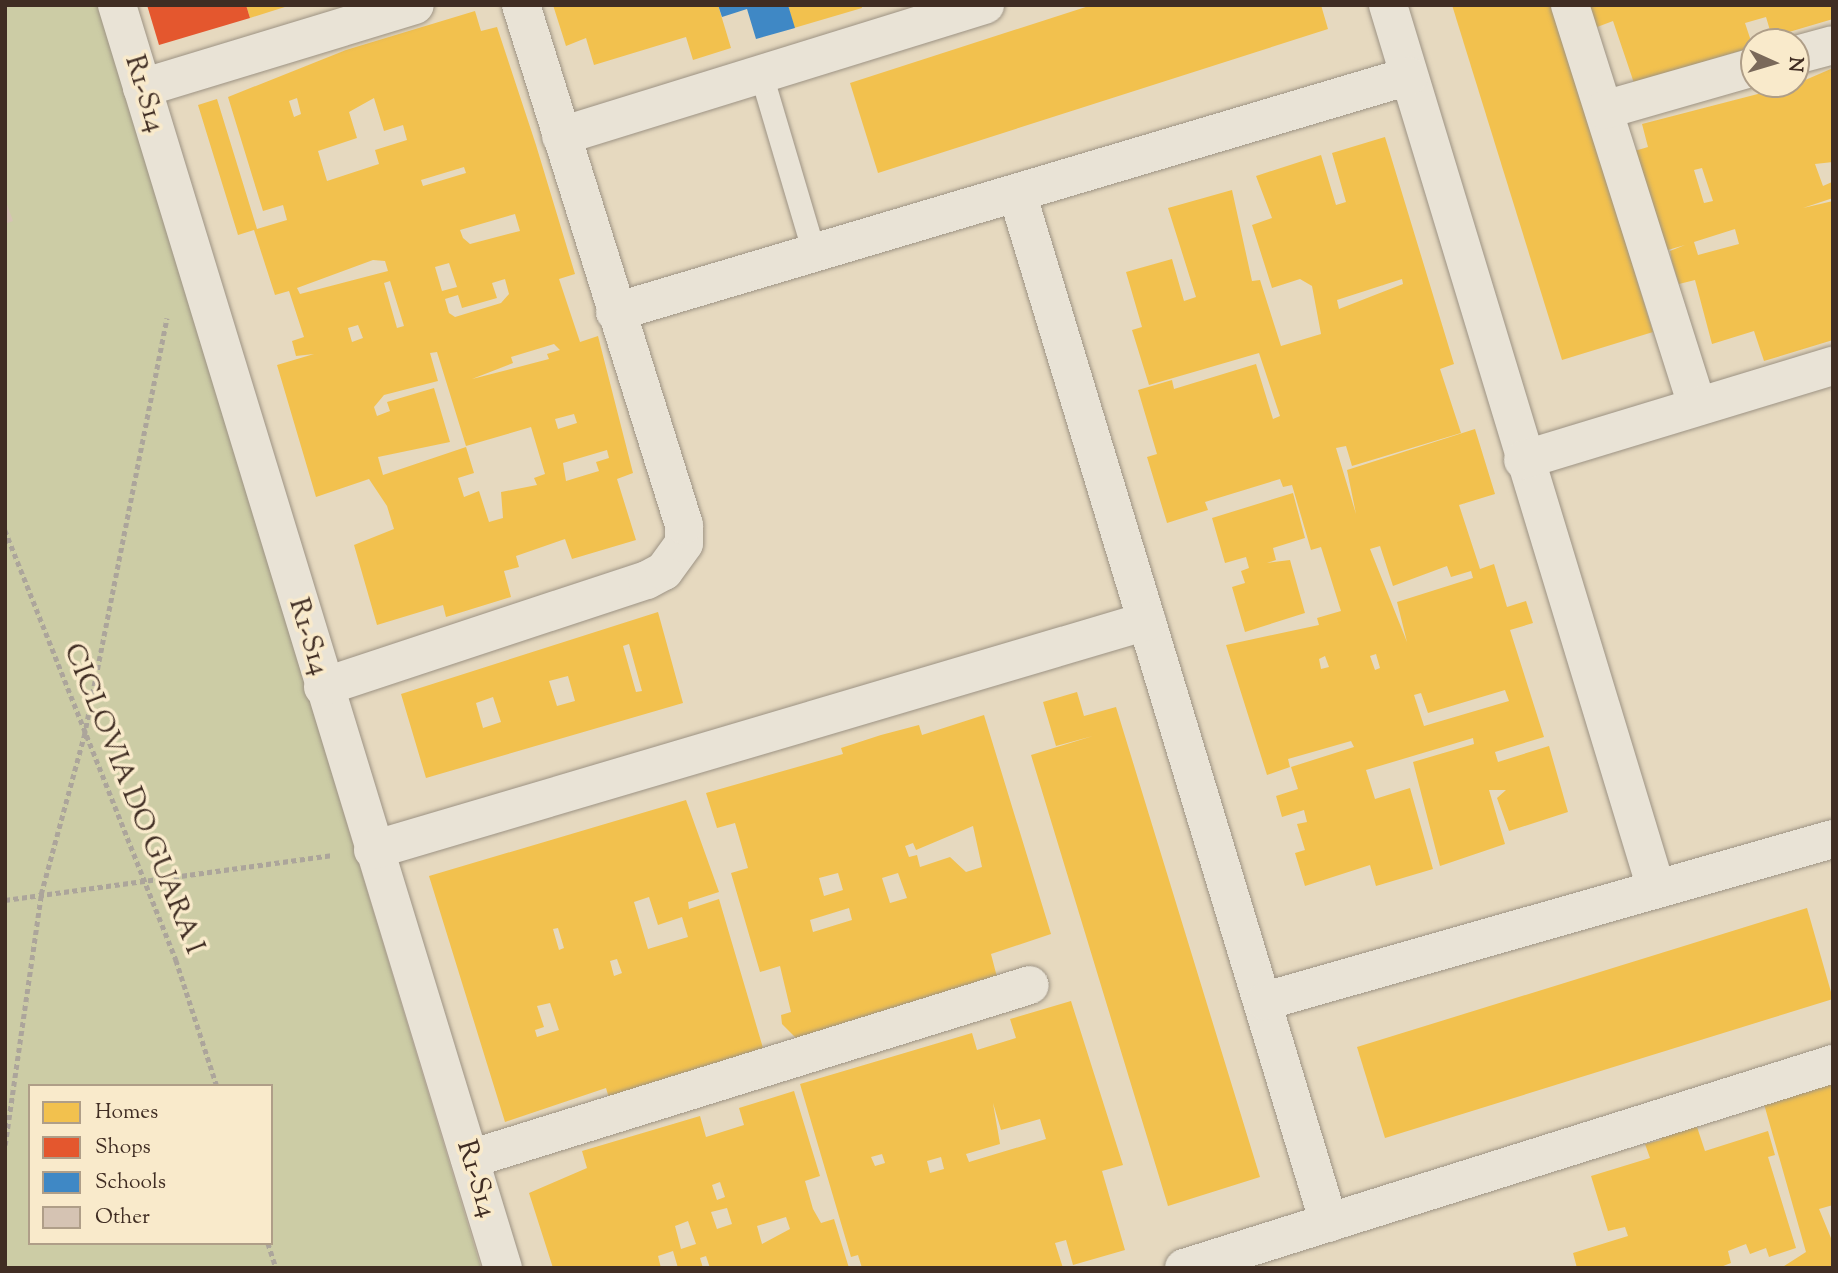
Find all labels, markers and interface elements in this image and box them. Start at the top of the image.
north arrow [1740,28,1810,98]
street label: R1-S14 [116,51,172,137]
text: N [1780,56,1808,73]
street label: R1-S14 [280,594,336,680]
street label: CICLOVIA DO GUARA I [55,639,211,959]
legend [28,1084,273,1245]
text: Homes [95,1098,158,1128]
text: Shops [95,1133,151,1163]
street label: R1-S14 [448,1136,504,1222]
text: Schools [95,1168,166,1198]
text: Other [95,1203,150,1233]

